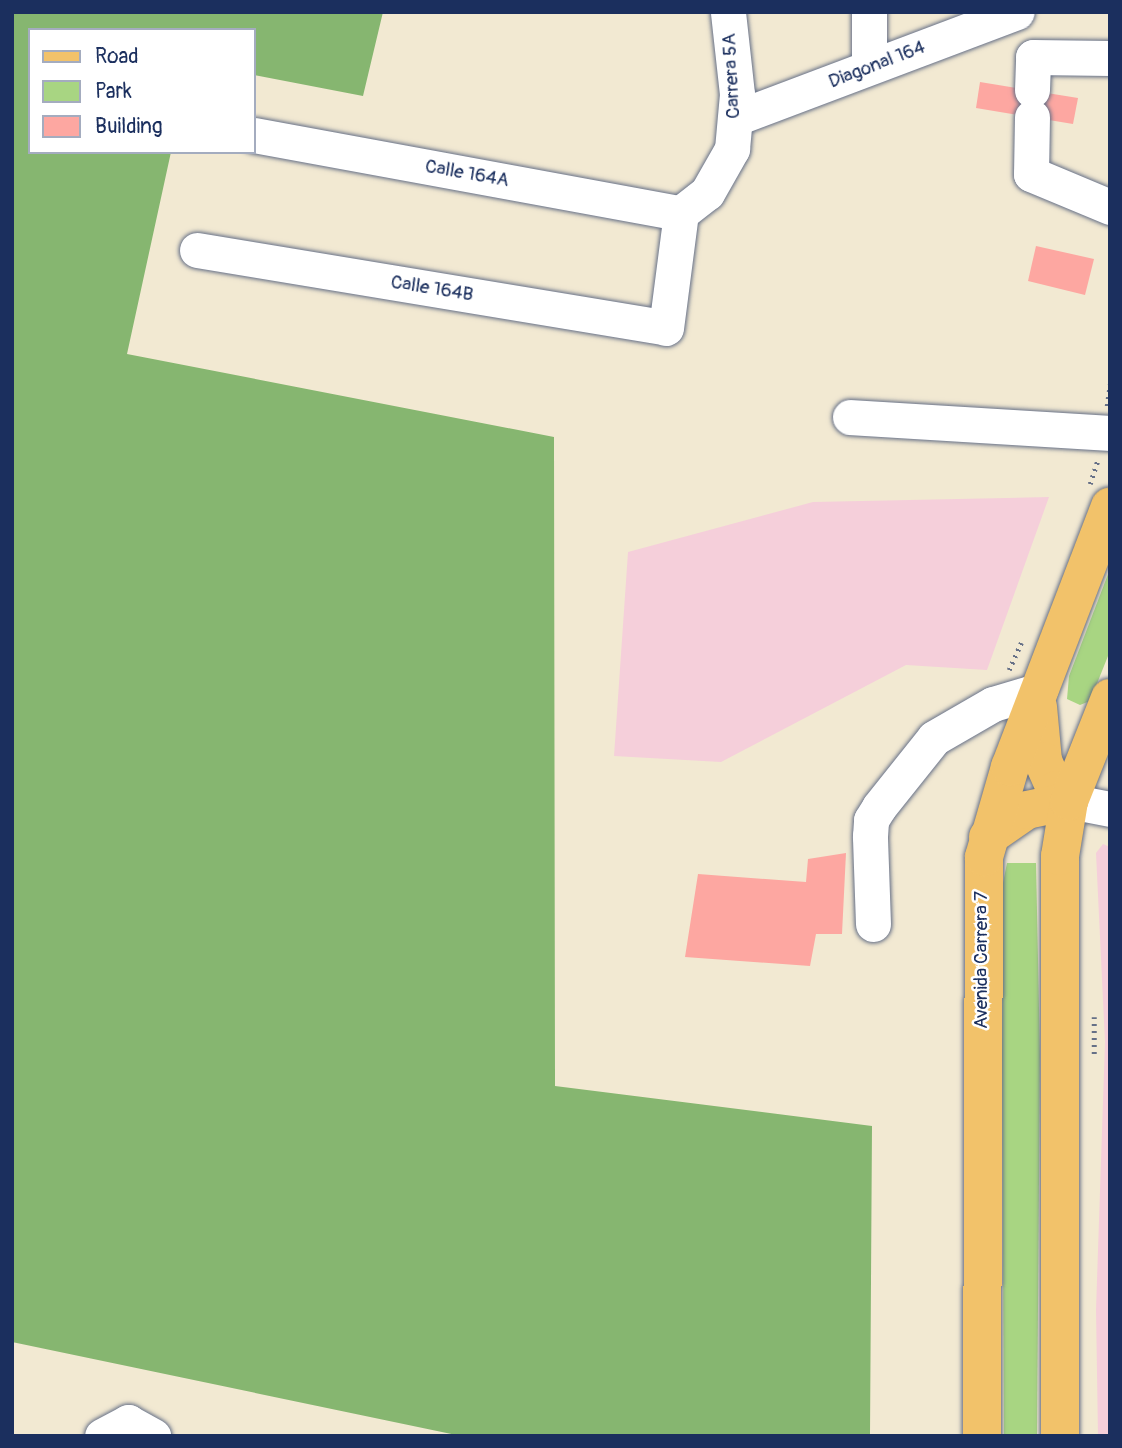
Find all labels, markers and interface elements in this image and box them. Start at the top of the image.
legend [28,28,256,154]
street label: Carrera 5A [718,33,746,119]
street label: Diagonal 164 [826,36,928,94]
text: Road [95,43,139,70]
text: Park [95,78,132,105]
text: Building [95,113,162,140]
street label: Calle 164A [423,155,511,193]
street label: Calle 164B [389,271,475,307]
street label: Avenida Carrera 7 [971,891,993,1029]

